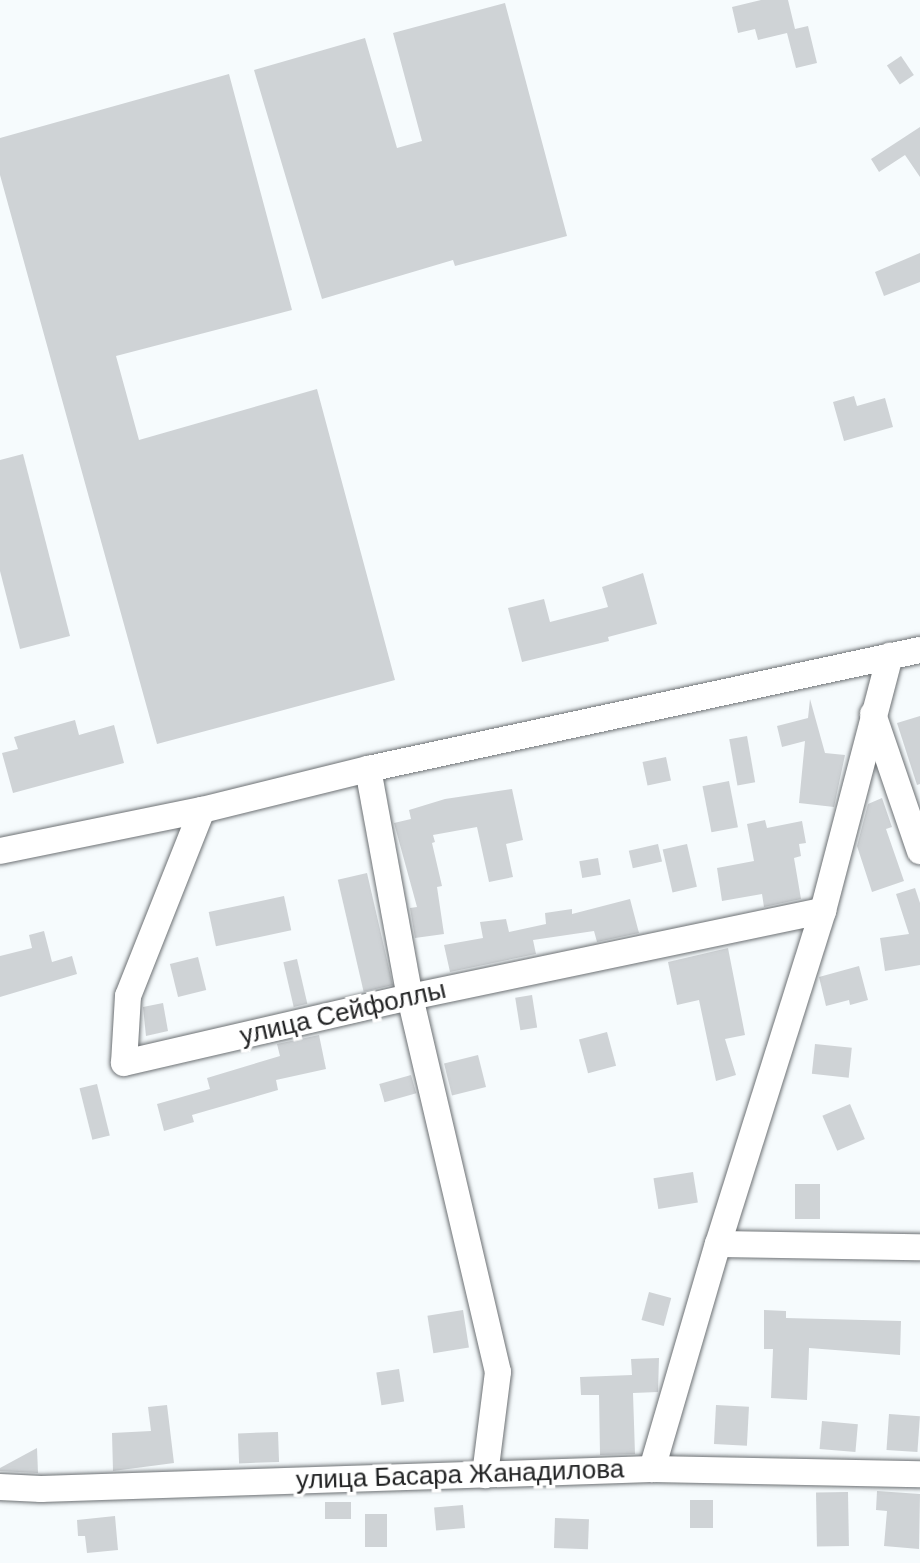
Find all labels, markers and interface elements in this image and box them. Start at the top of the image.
street label: улица Сейфоллы [237,974,449,1052]
street label: улица Басара Жанадилова [295,1454,625,1496]

